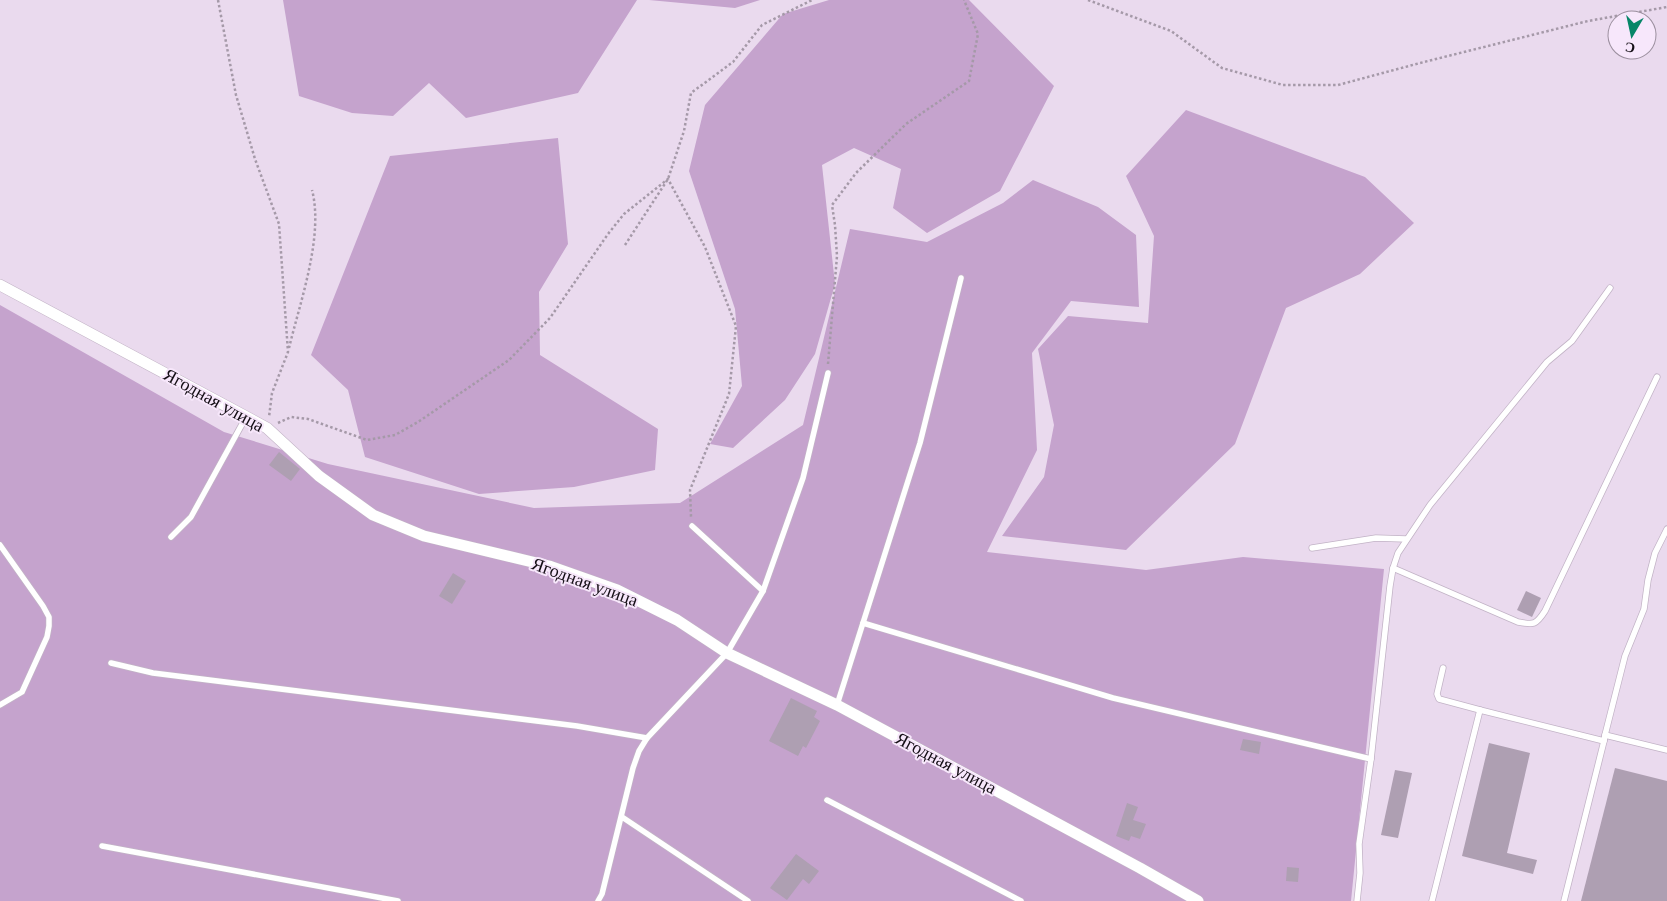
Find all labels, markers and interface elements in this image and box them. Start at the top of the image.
north arrow [1607,10,1657,60]
text: С [1624,39,1636,56]
street label: Ягодная улица [160,364,268,436]
street label: Ягодная улица [529,554,641,610]
street label: Ягодная улица [892,728,1000,798]

